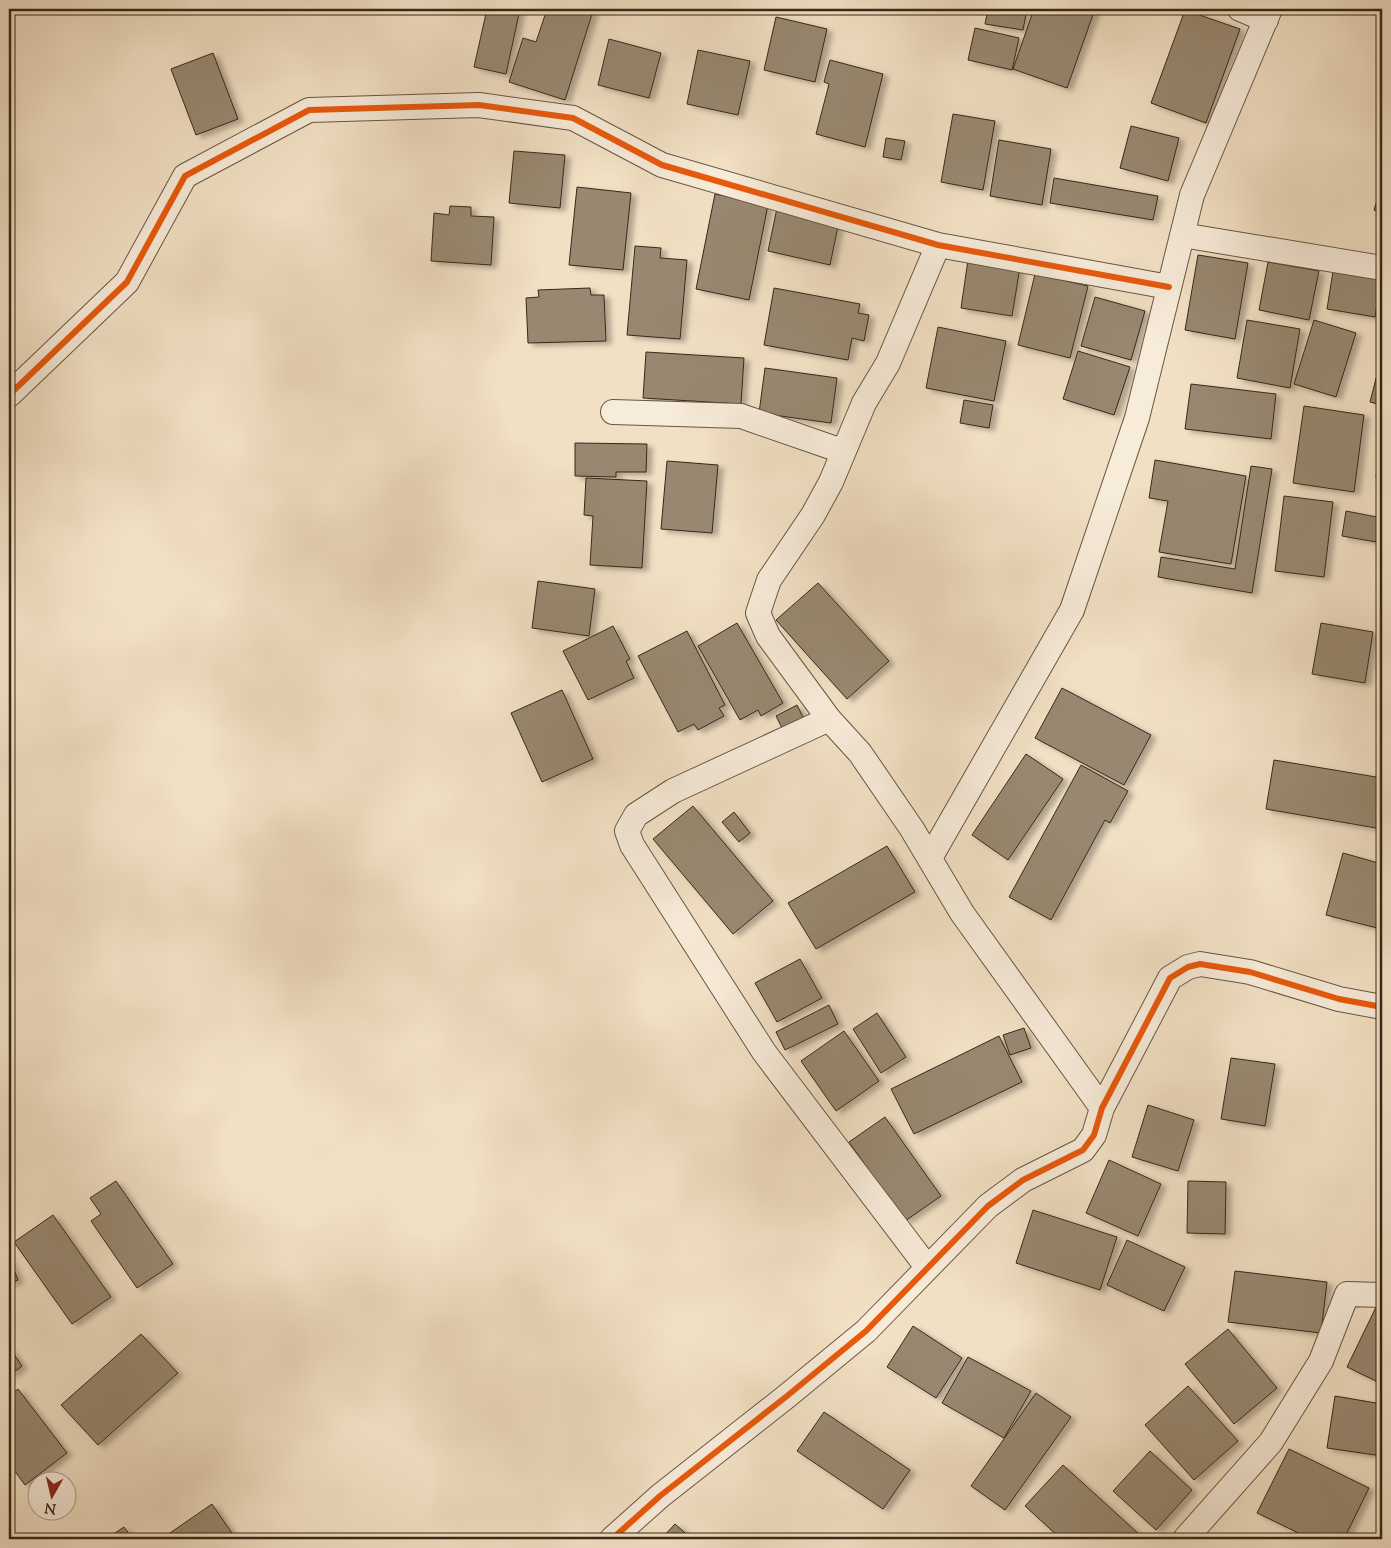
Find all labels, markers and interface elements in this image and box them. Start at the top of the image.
north arrow [28,1470,78,1520]
text: N [44,1496,57,1518]

